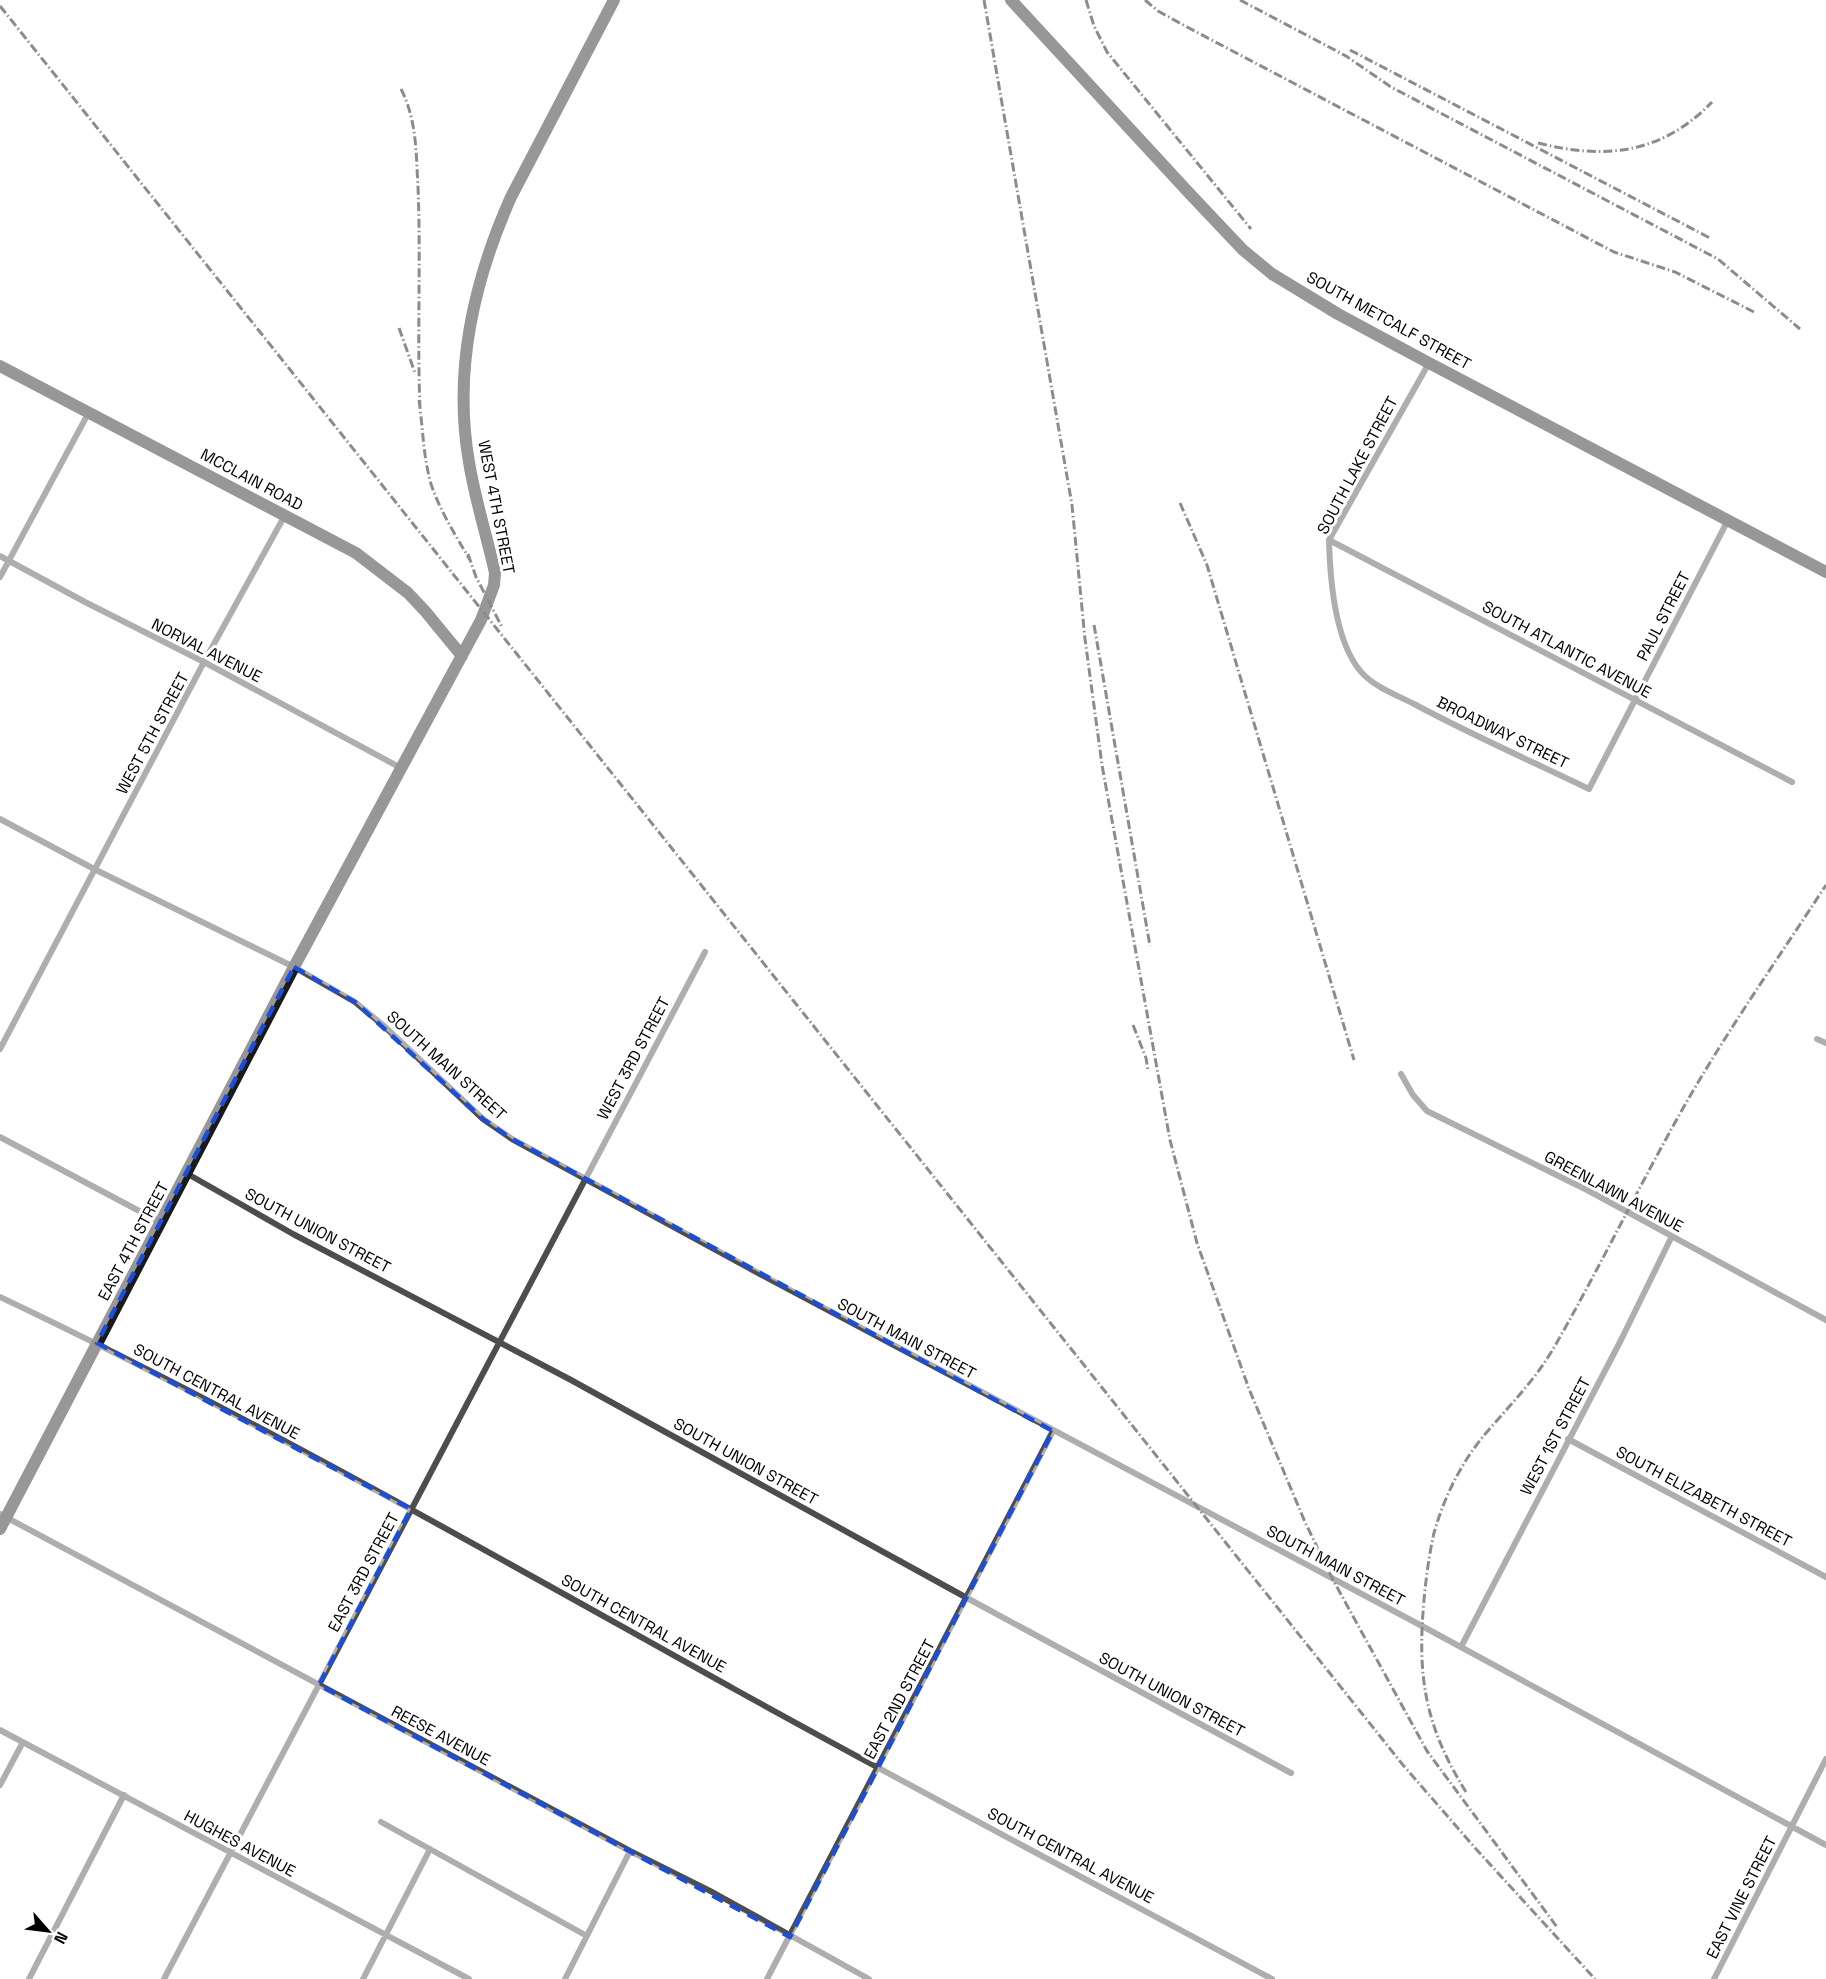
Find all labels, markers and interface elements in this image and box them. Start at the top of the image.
street label: SOUTH METCALF STREET [1303,266,1475,374]
street label: SOUTH LAKE STREET [1312,393,1403,538]
street label: WEST 4TH STREET [473,438,520,576]
street label: MCCLAIN ROAD [197,444,307,515]
street label: PAUL STREET [1632,568,1695,665]
street label: SOUTH ATLANTIC AVENUE [1479,596,1655,703]
street label: NORVAL AVENUE [148,614,265,687]
street label: WEST 5TH STREET [111,669,193,798]
street label: BROADWAY STREET [1433,691,1572,773]
street label: WEST 3RD STREET [592,993,675,1123]
street label: SOUTH MAIN STREET [382,1006,511,1125]
street label: GREENLAWN AVENUE [1541,1146,1687,1237]
street label: EAST 4TH STREET [93,1178,174,1304]
street label: SOUTH UNION STREET [241,1183,394,1278]
street label: SOUTH MAIN STREET [834,1293,980,1384]
street label: SOUTH CENTRAL AVENUE [130,1339,304,1444]
street label: WEST 1ST STREET [1515,1374,1595,1499]
street label: SOUTH UNION STREET [670,1413,822,1510]
street label: SOUTH ELIZABETH STREET [1612,1441,1795,1552]
street label: EAST 3RD STREET [323,1509,404,1636]
street label: SOUTH MAIN STREET [1263,1520,1409,1611]
street label: SOUTH CENTRAL AVENUE [558,1569,730,1678]
street label: EAST 2ND STREET [859,1636,940,1763]
street label: SOUTH UNION STREET [1095,1647,1248,1742]
street label: REESE AVENUE [388,1701,494,1770]
street label: SOUTH CENTRAL AVENUE [984,1803,1158,1908]
street label: HUGHES AVENUE [180,1805,299,1882]
street label: EAST VINE STREET [1701,1832,1781,1962]
north arrow [18,1901,78,1961]
text: N [49,1928,73,1947]

